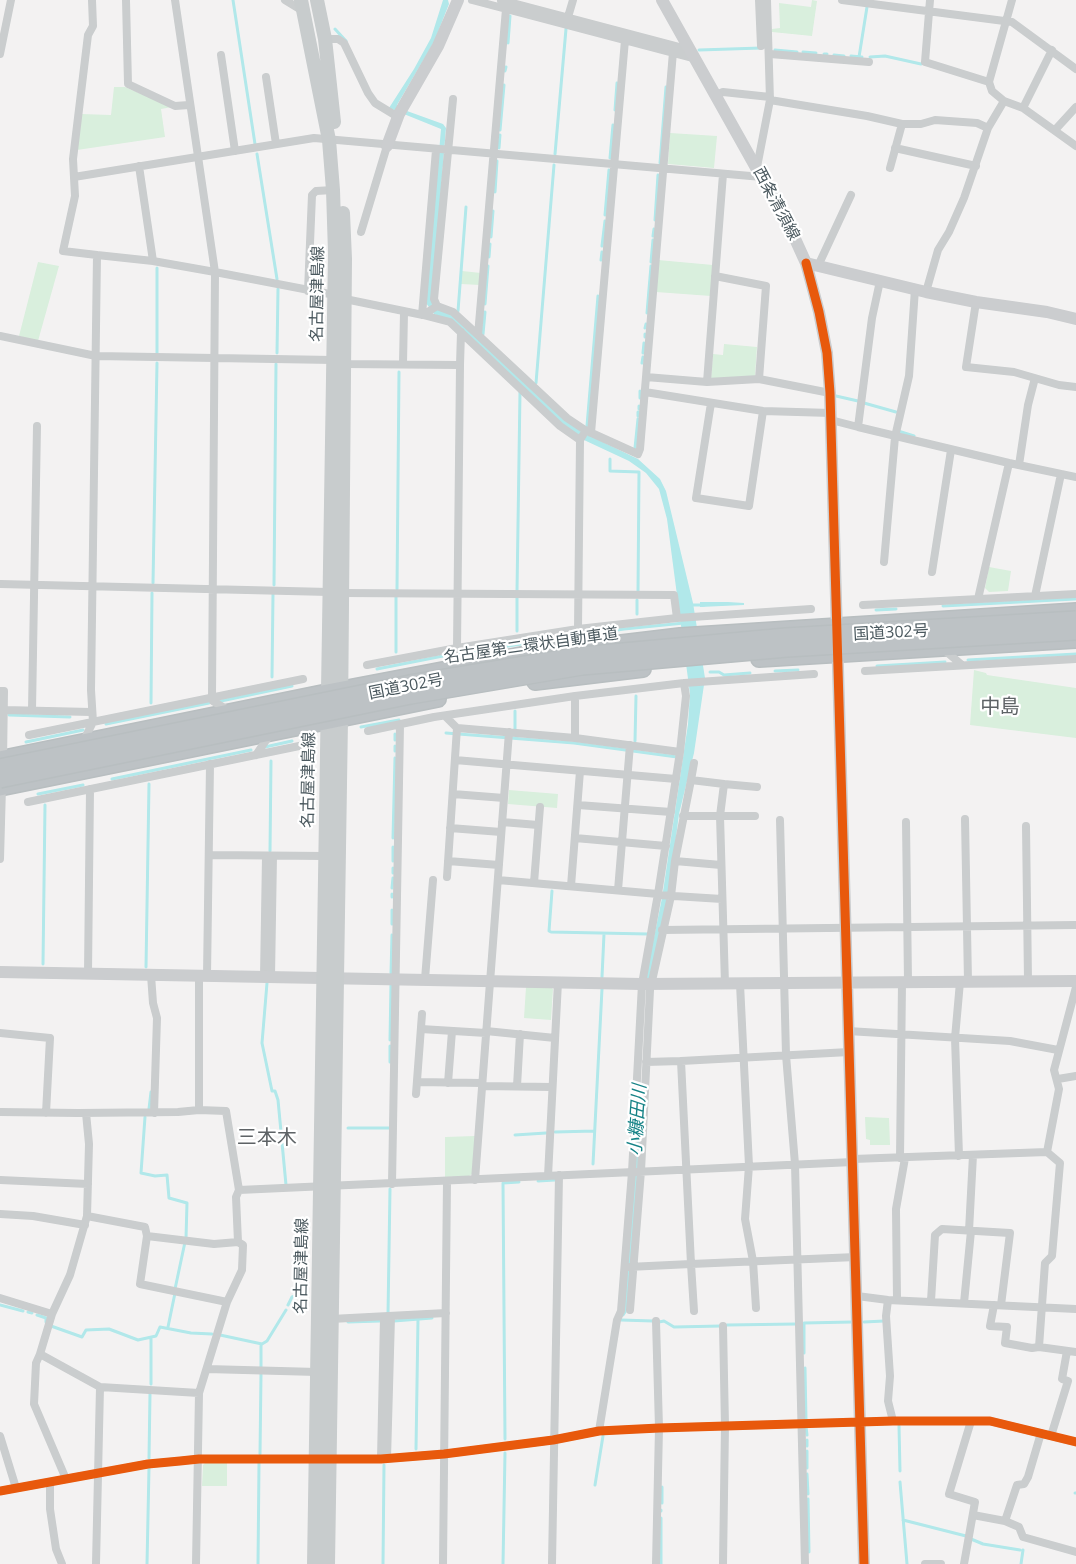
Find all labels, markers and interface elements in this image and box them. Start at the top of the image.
street label: 西条清須線 [749,164,803,244]
street label: 名古屋津島線 [308,246,328,342]
street label: 国道302号 [853,621,929,645]
street label: 名古屋第二環状自動車道 [443,624,619,668]
street label: 国道302号 [367,670,445,704]
district label: 中島 [980,695,1020,719]
street label: 名古屋津島線 [299,732,319,828]
water label: 小糠田川 [625,1083,651,1157]
district label: 三本木 [237,1126,297,1150]
street label: 名古屋津島線 [292,1218,312,1314]

